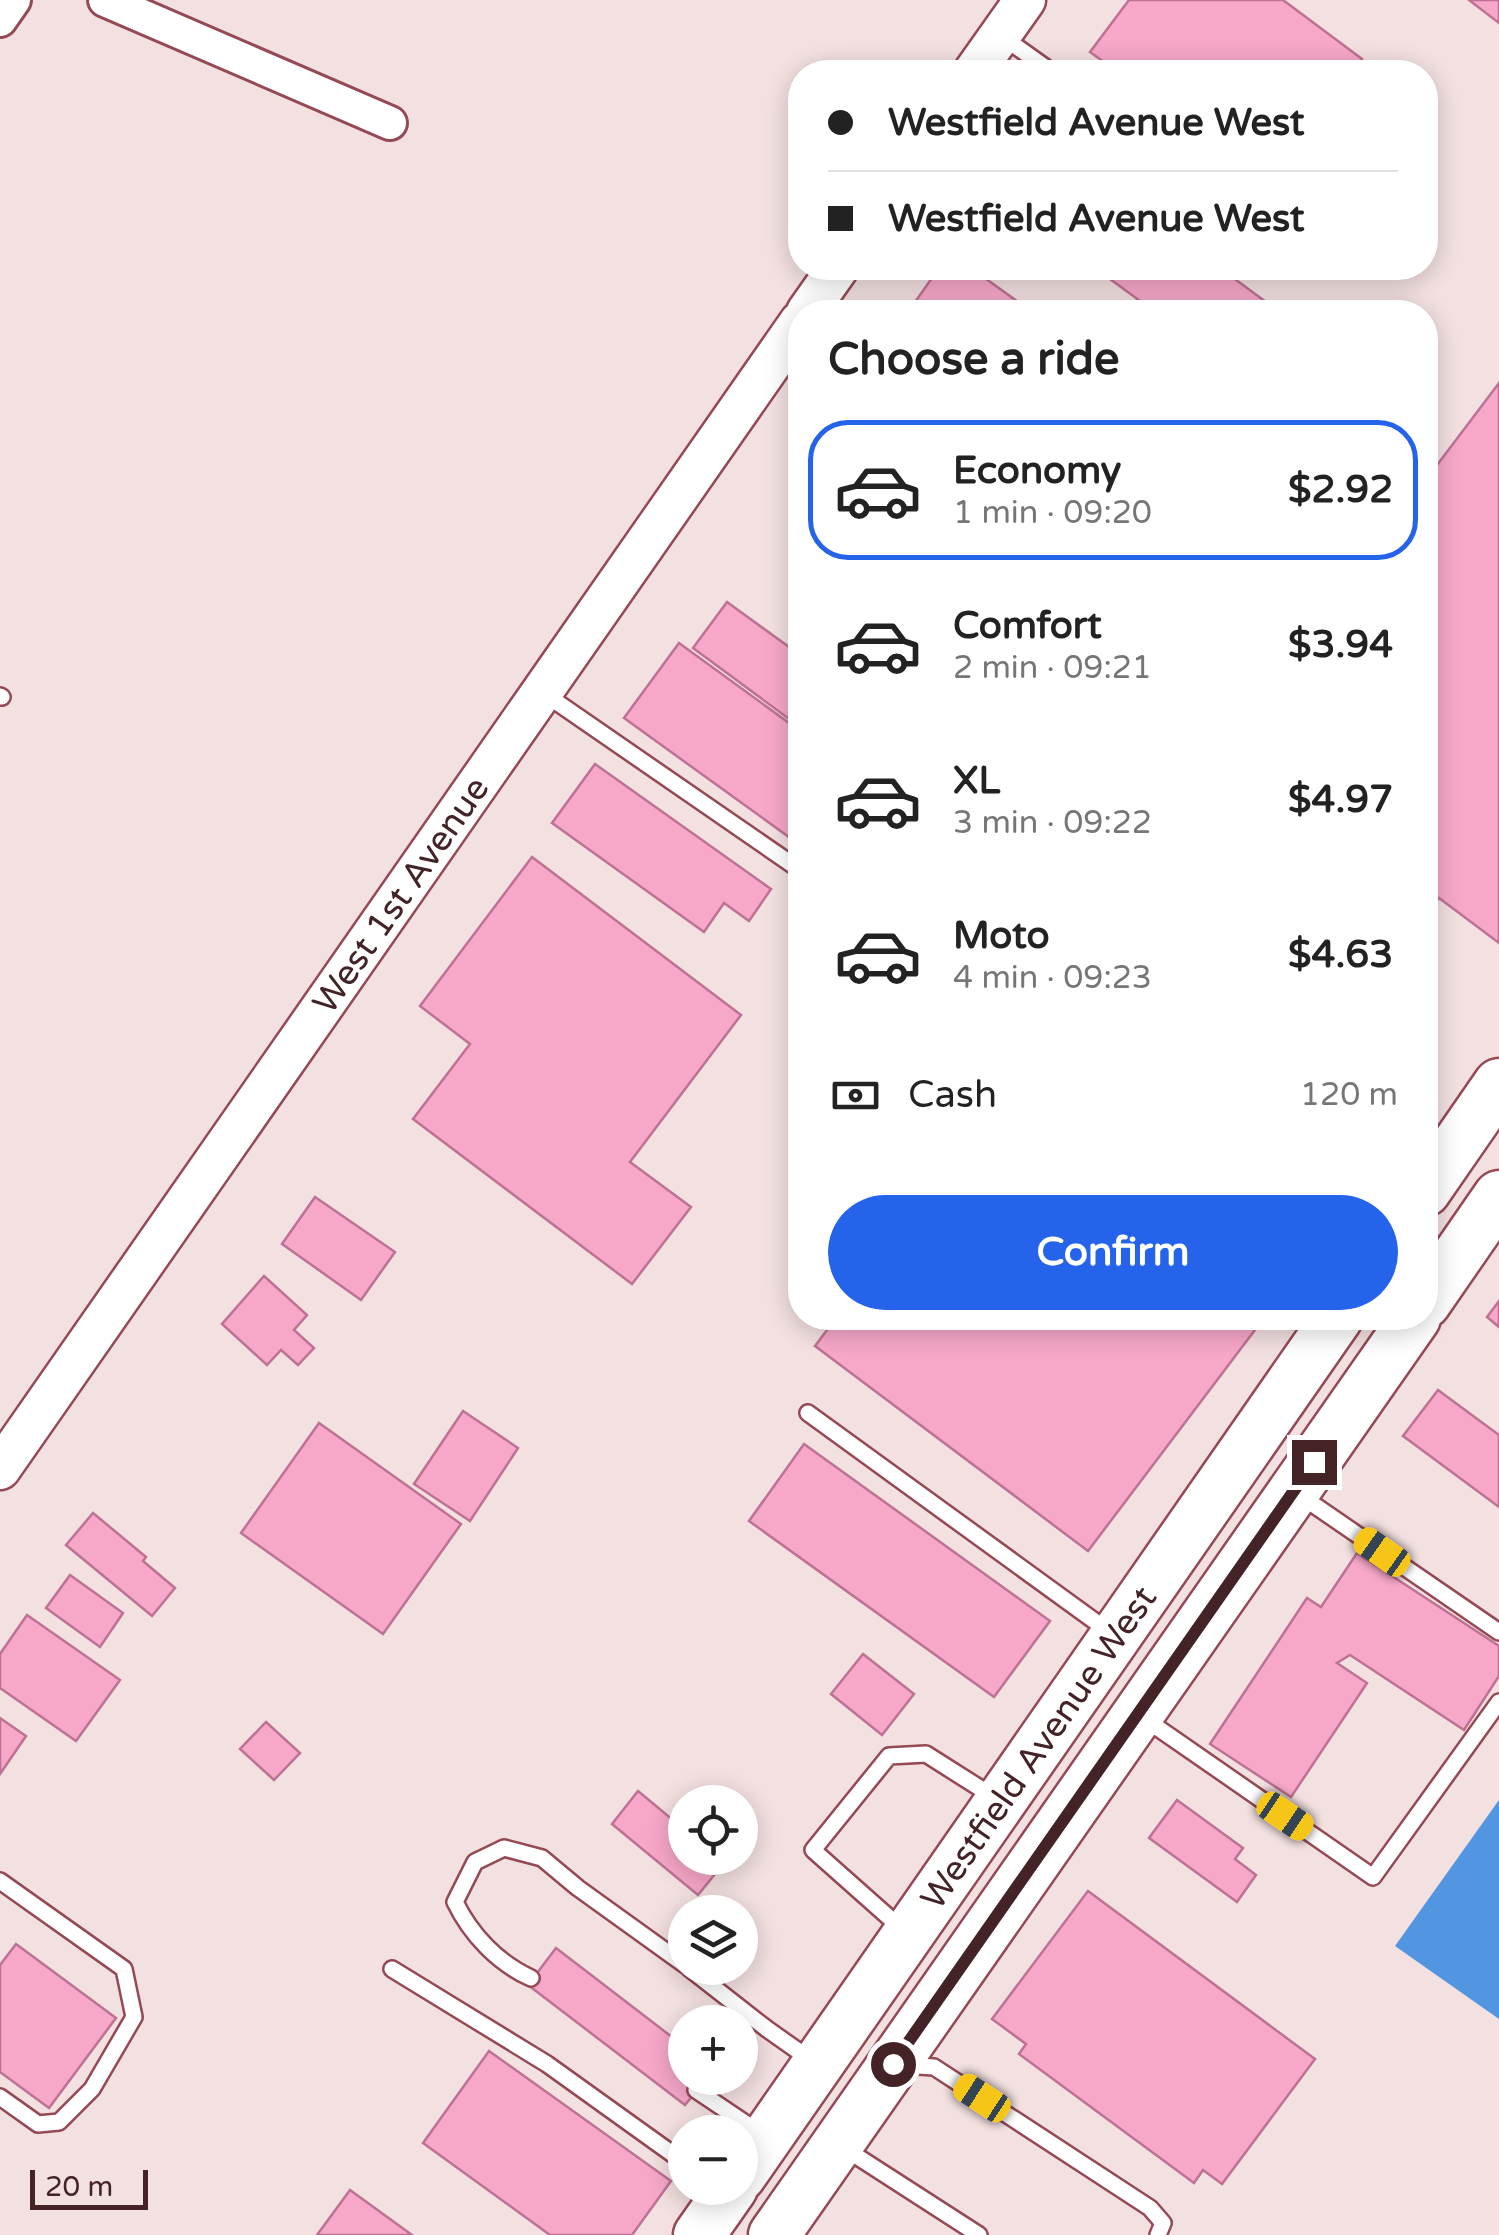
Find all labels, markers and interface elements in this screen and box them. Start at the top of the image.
text: Westfield Avenue West [888,100,1305,146]
text: Westfield Avenue West [888,196,1305,242]
text: Choose a ride [828,333,1119,387]
icon: car [833,445,923,535]
text: Economy [953,448,1121,494]
text: $2.92 [1288,467,1393,513]
text: 1 min · 09:20 [953,494,1152,532]
icon: car [833,600,923,690]
text: Comfort [953,603,1102,649]
text: $3.94 [1288,622,1393,668]
text: 2 min · 09:21 [953,649,1152,687]
icon: car [833,755,923,845]
text: XL [953,758,1000,804]
street label: West 1st Avenue [304,769,498,1022]
text: $4.97 [1288,777,1393,823]
text: 3 min · 09:22 [953,804,1152,842]
icon: car [833,910,923,1000]
text: Moto [953,913,1049,959]
text: $4.63 [1288,932,1393,978]
text: 4 min · 09:23 [953,959,1152,997]
icon: cash [828,1068,883,1123]
text: Cash [908,1072,997,1118]
text: 120 m [1300,1076,1398,1114]
button: Confirm [828,1195,1398,1310]
route end [1292,1440,1337,1485]
car [1349,1523,1415,1581]
street label: Westfield Avenue West [912,1579,1166,1918]
map controls [668,1785,758,2205]
button: locate [668,1785,758,1875]
car [1252,1787,1318,1845]
button: layers [668,1895,758,1985]
button: + [668,2005,758,2095]
route start [871,2042,916,2087]
car [949,2069,1015,2127]
button: − [668,2115,758,2205]
scale bar [30,2165,148,2210]
text: 20 m [45,2170,113,2204]

